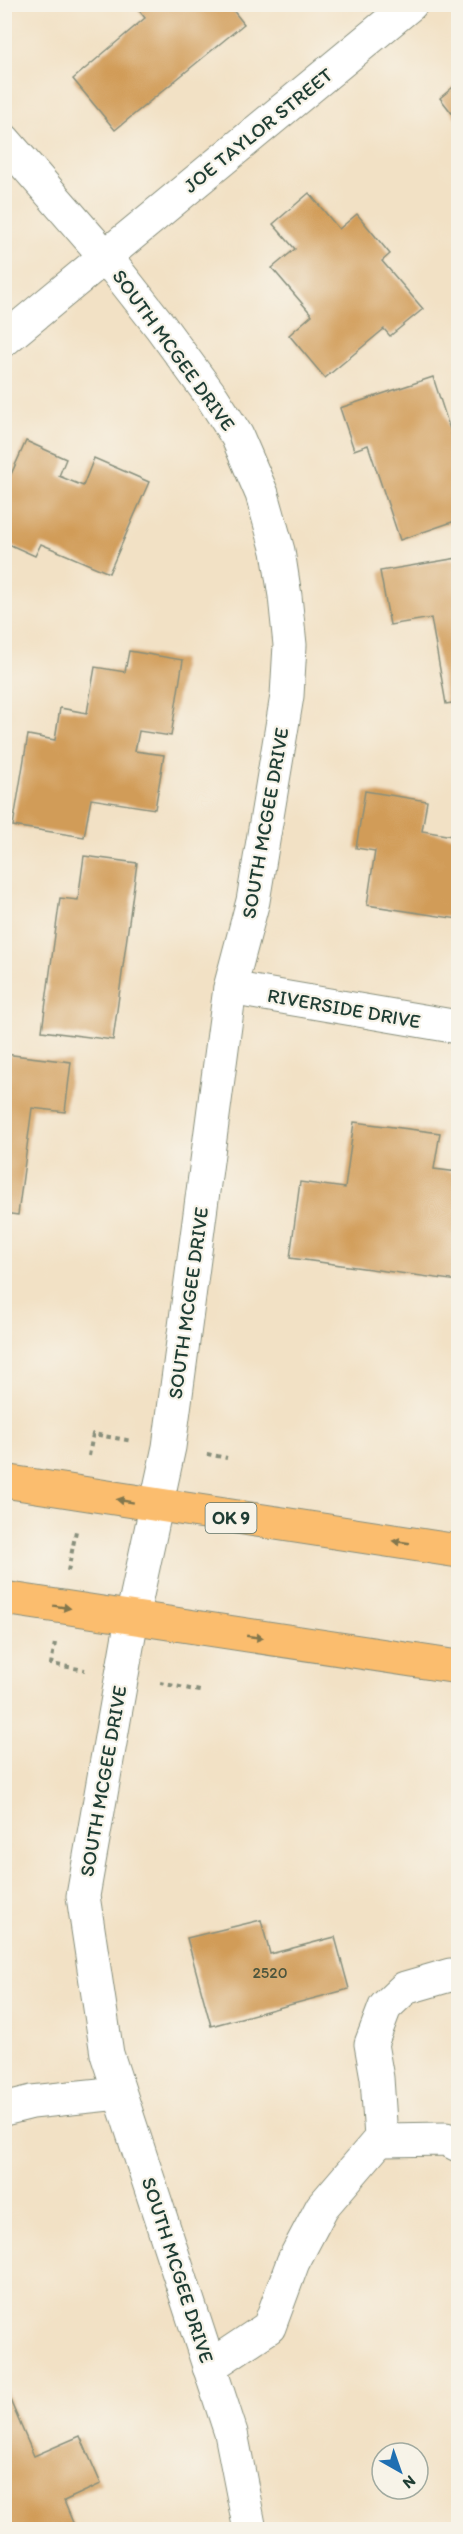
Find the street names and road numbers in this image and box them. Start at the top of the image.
street label: JOE TAYLOR STREET [179,62,337,198]
street label: SOUTH MCGEE DRIVE [107,265,241,435]
street label: SOUTH MCGEE DRIVE [236,726,294,920]
street label: RIVERSIDE DRIVE [266,983,422,1033]
street label: SOUTH MCGEE DRIVE [163,1205,213,1401]
road number: OK 9 [206,1503,256,1533]
street label: SOUTH MCGEE DRIVE [74,1684,132,1878]
street label: SOUTH MCGEE DRIVE [137,2174,219,2366]

